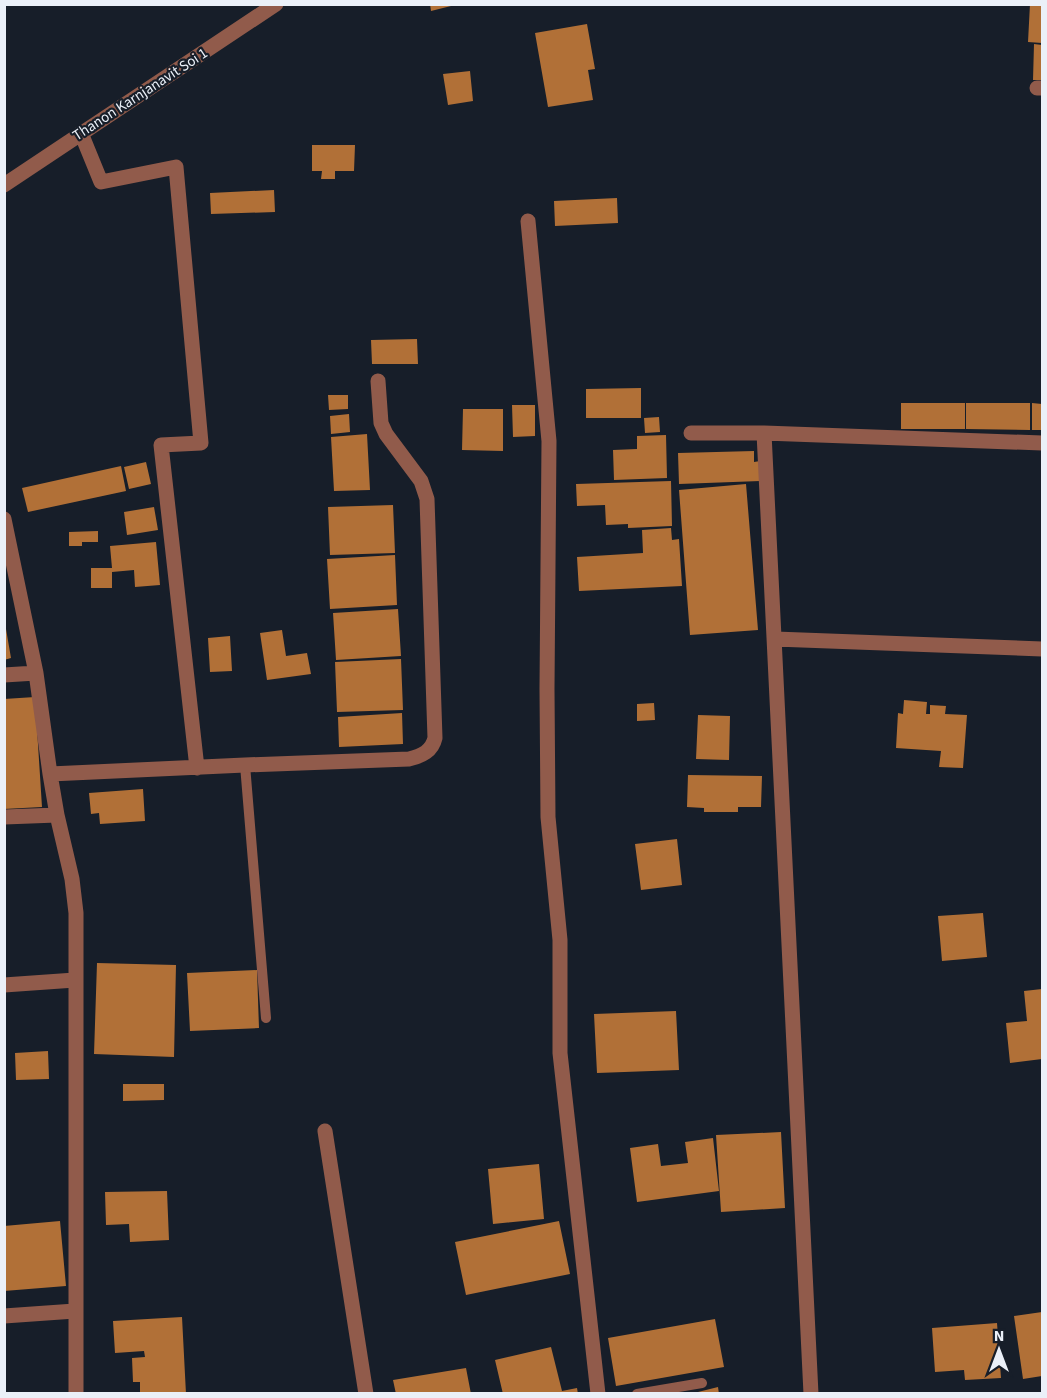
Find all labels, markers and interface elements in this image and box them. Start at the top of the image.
street label: Thanon Karnjanavit Soi 1 [69,43,212,146]
north arrow [969,1320,1029,1380]
text: N [994,1325,1004,1347]

